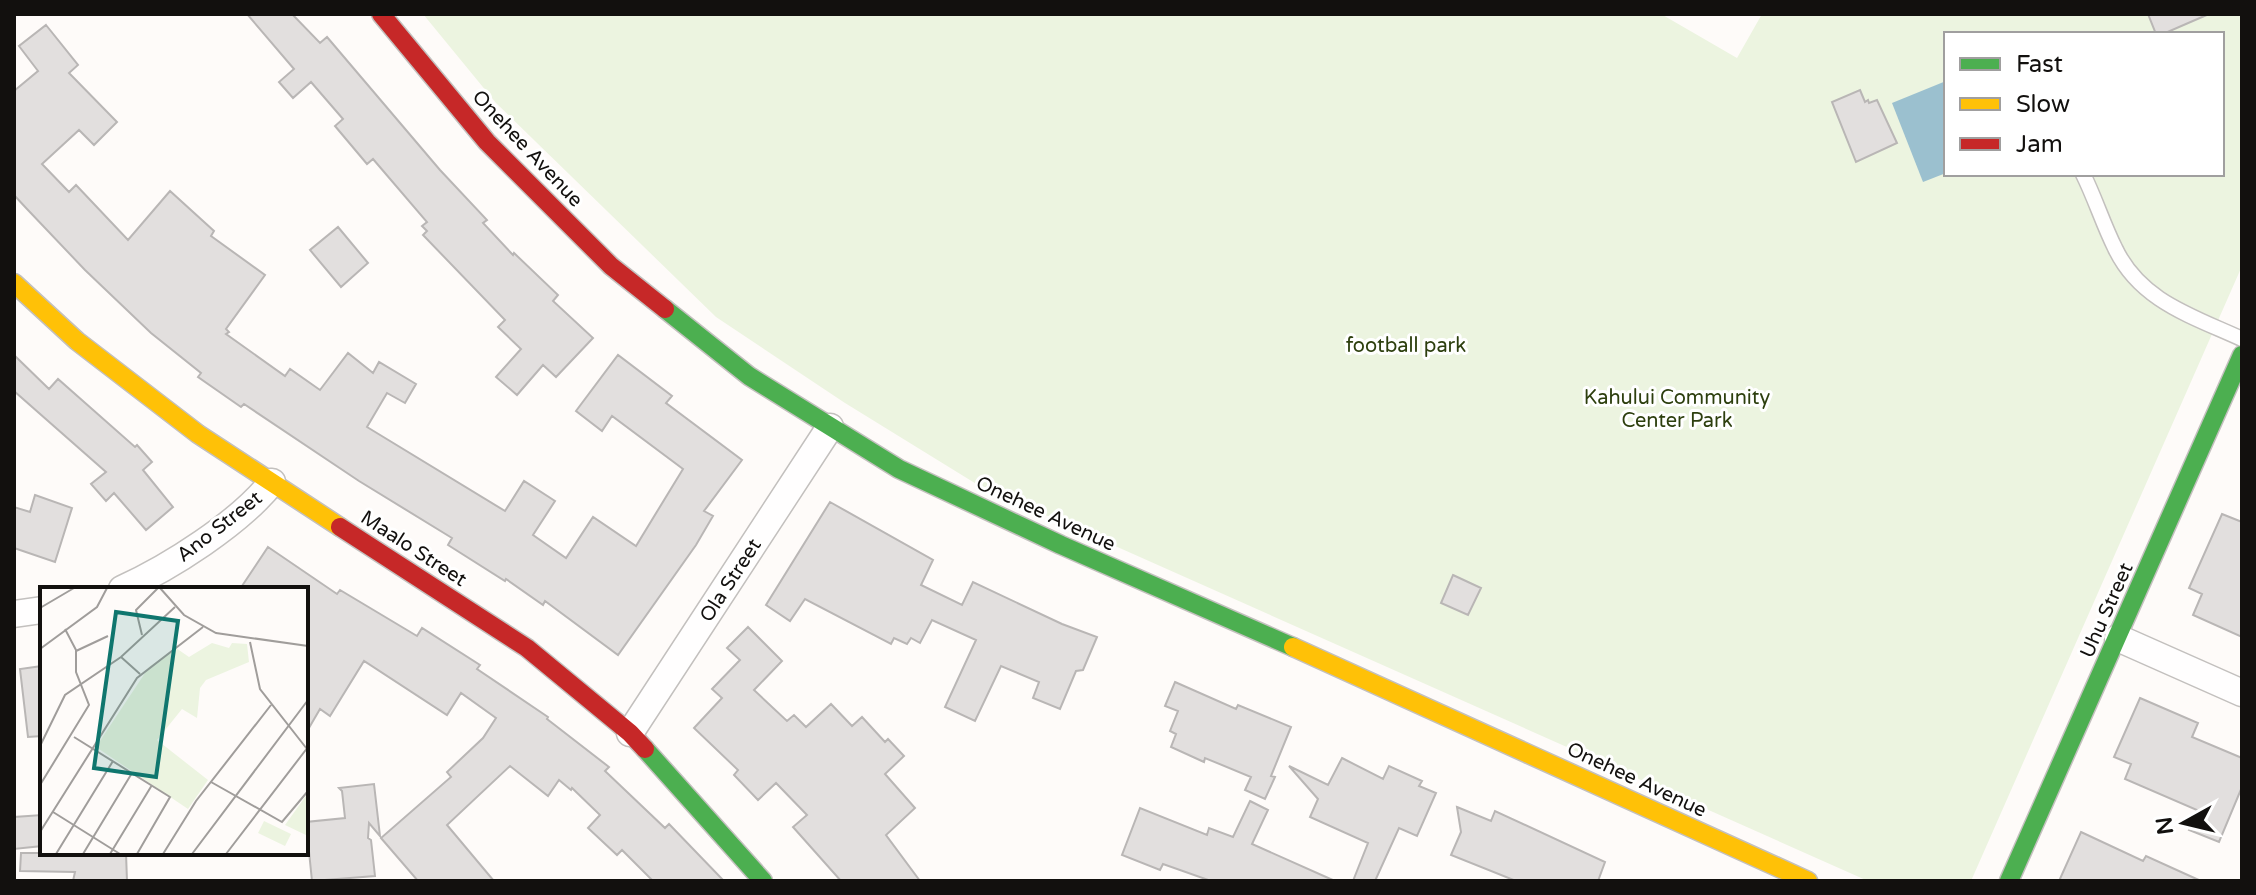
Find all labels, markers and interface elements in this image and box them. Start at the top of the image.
legend [1944,32,2224,176]
text: Fast [2016,50,2063,79]
street label: Onehee Avenue [467,85,588,212]
text: Slow [2016,90,2070,119]
text: Jam [2016,130,2063,159]
park label: football park [1346,334,1466,358]
park label: Kahului Community Center Park [1584,386,1770,433]
street label: Onehee Avenue [972,471,1119,557]
street label: Ano Street [172,486,267,567]
street label: Maalo Street [356,506,471,592]
street label: Ola Street [695,534,767,627]
street label: Uhu Street [2075,559,2139,662]
inset map [40,587,308,855]
street label: Onehee Avenue [1563,737,1710,823]
north arrow [2144,783,2224,863]
text: N [2151,815,2179,836]

